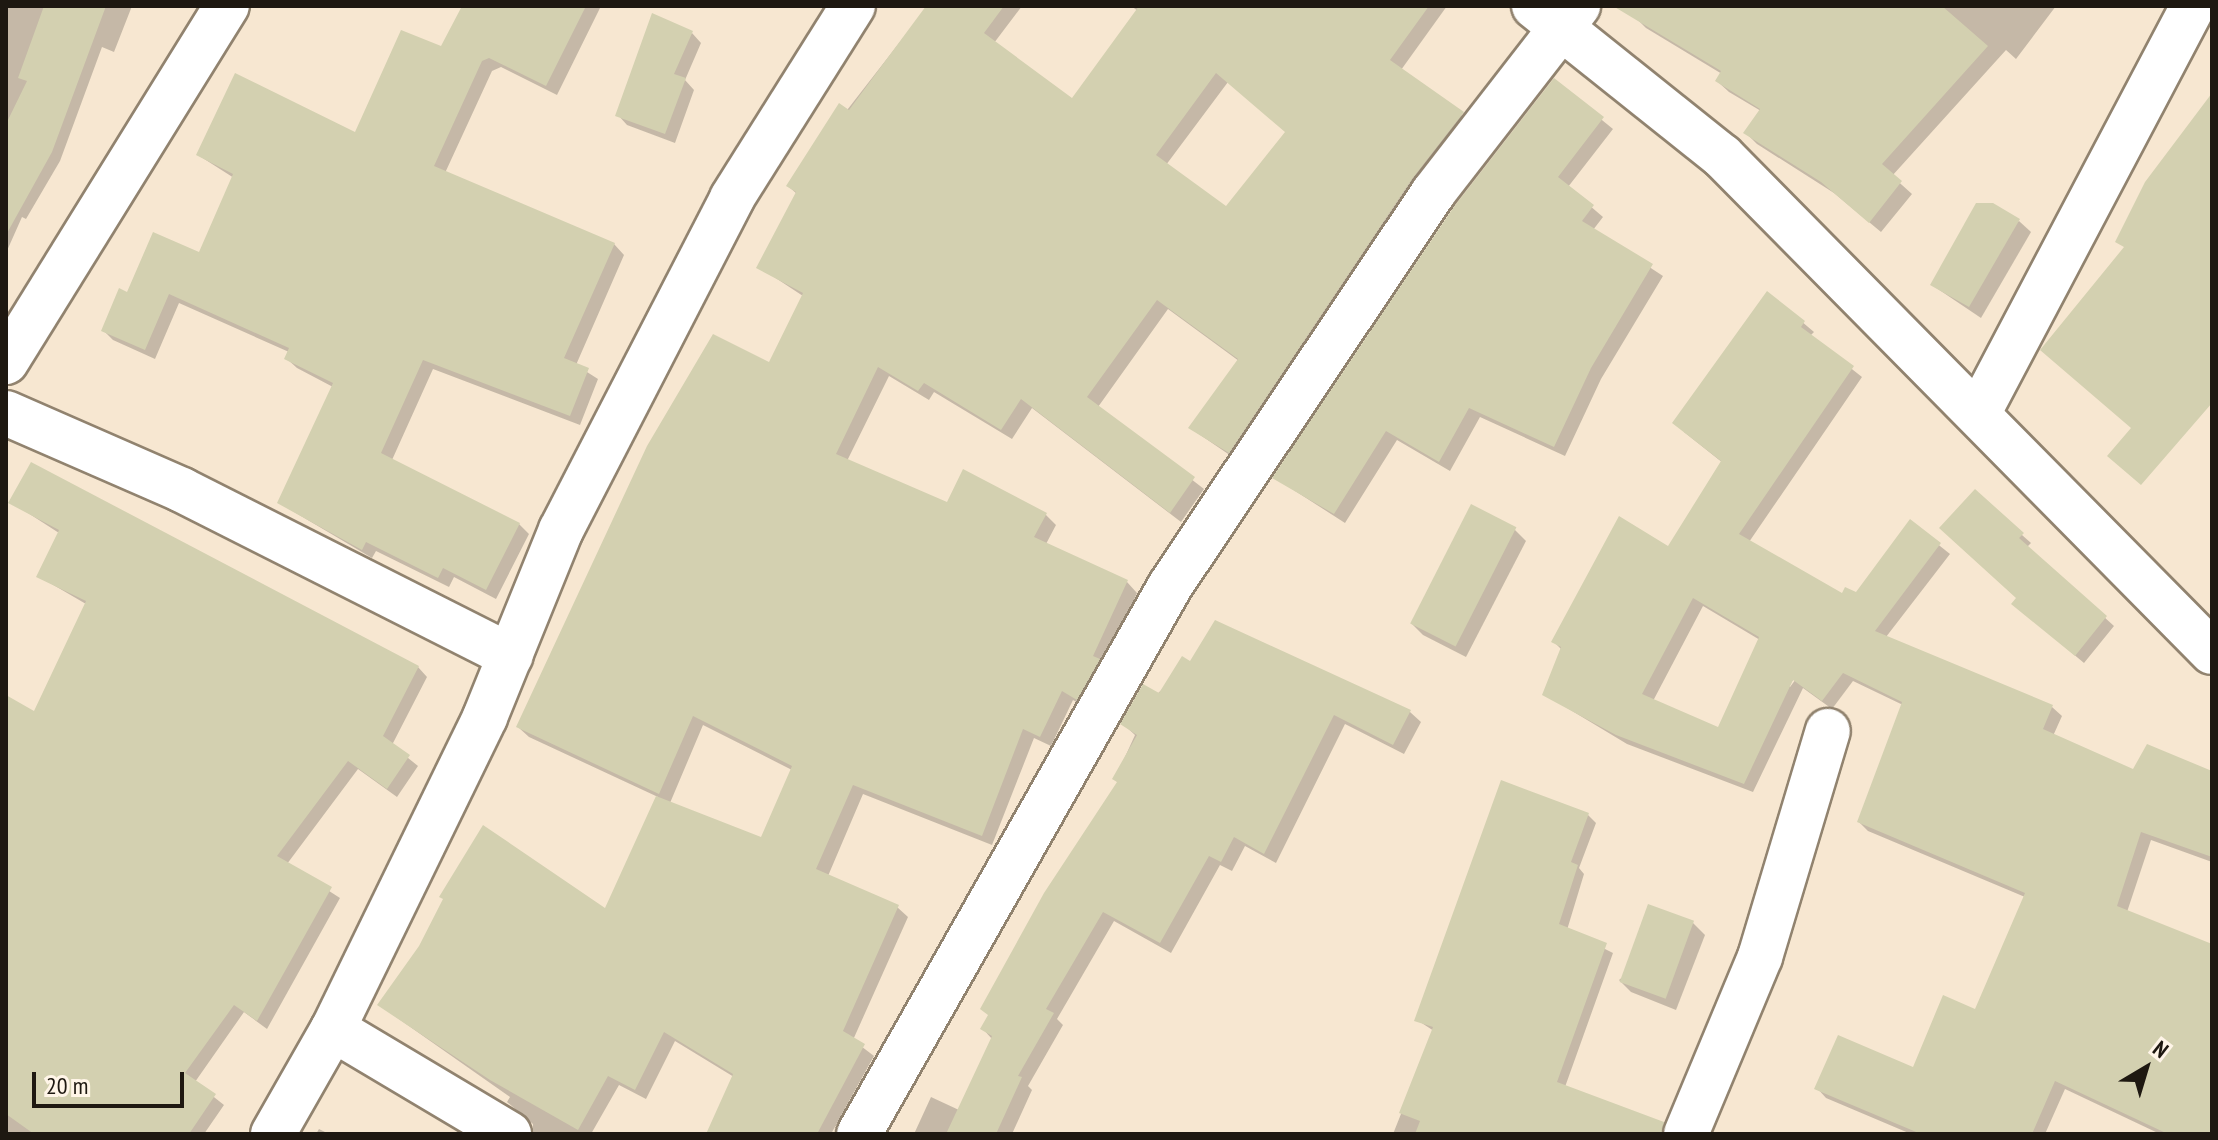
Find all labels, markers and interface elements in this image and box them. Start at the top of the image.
north arrow [2106,1028,2186,1108]
text: N [2147,1034,2174,1064]
scale bar [36,1056,188,1106]
text: 20 m [46,1070,88,1101]

